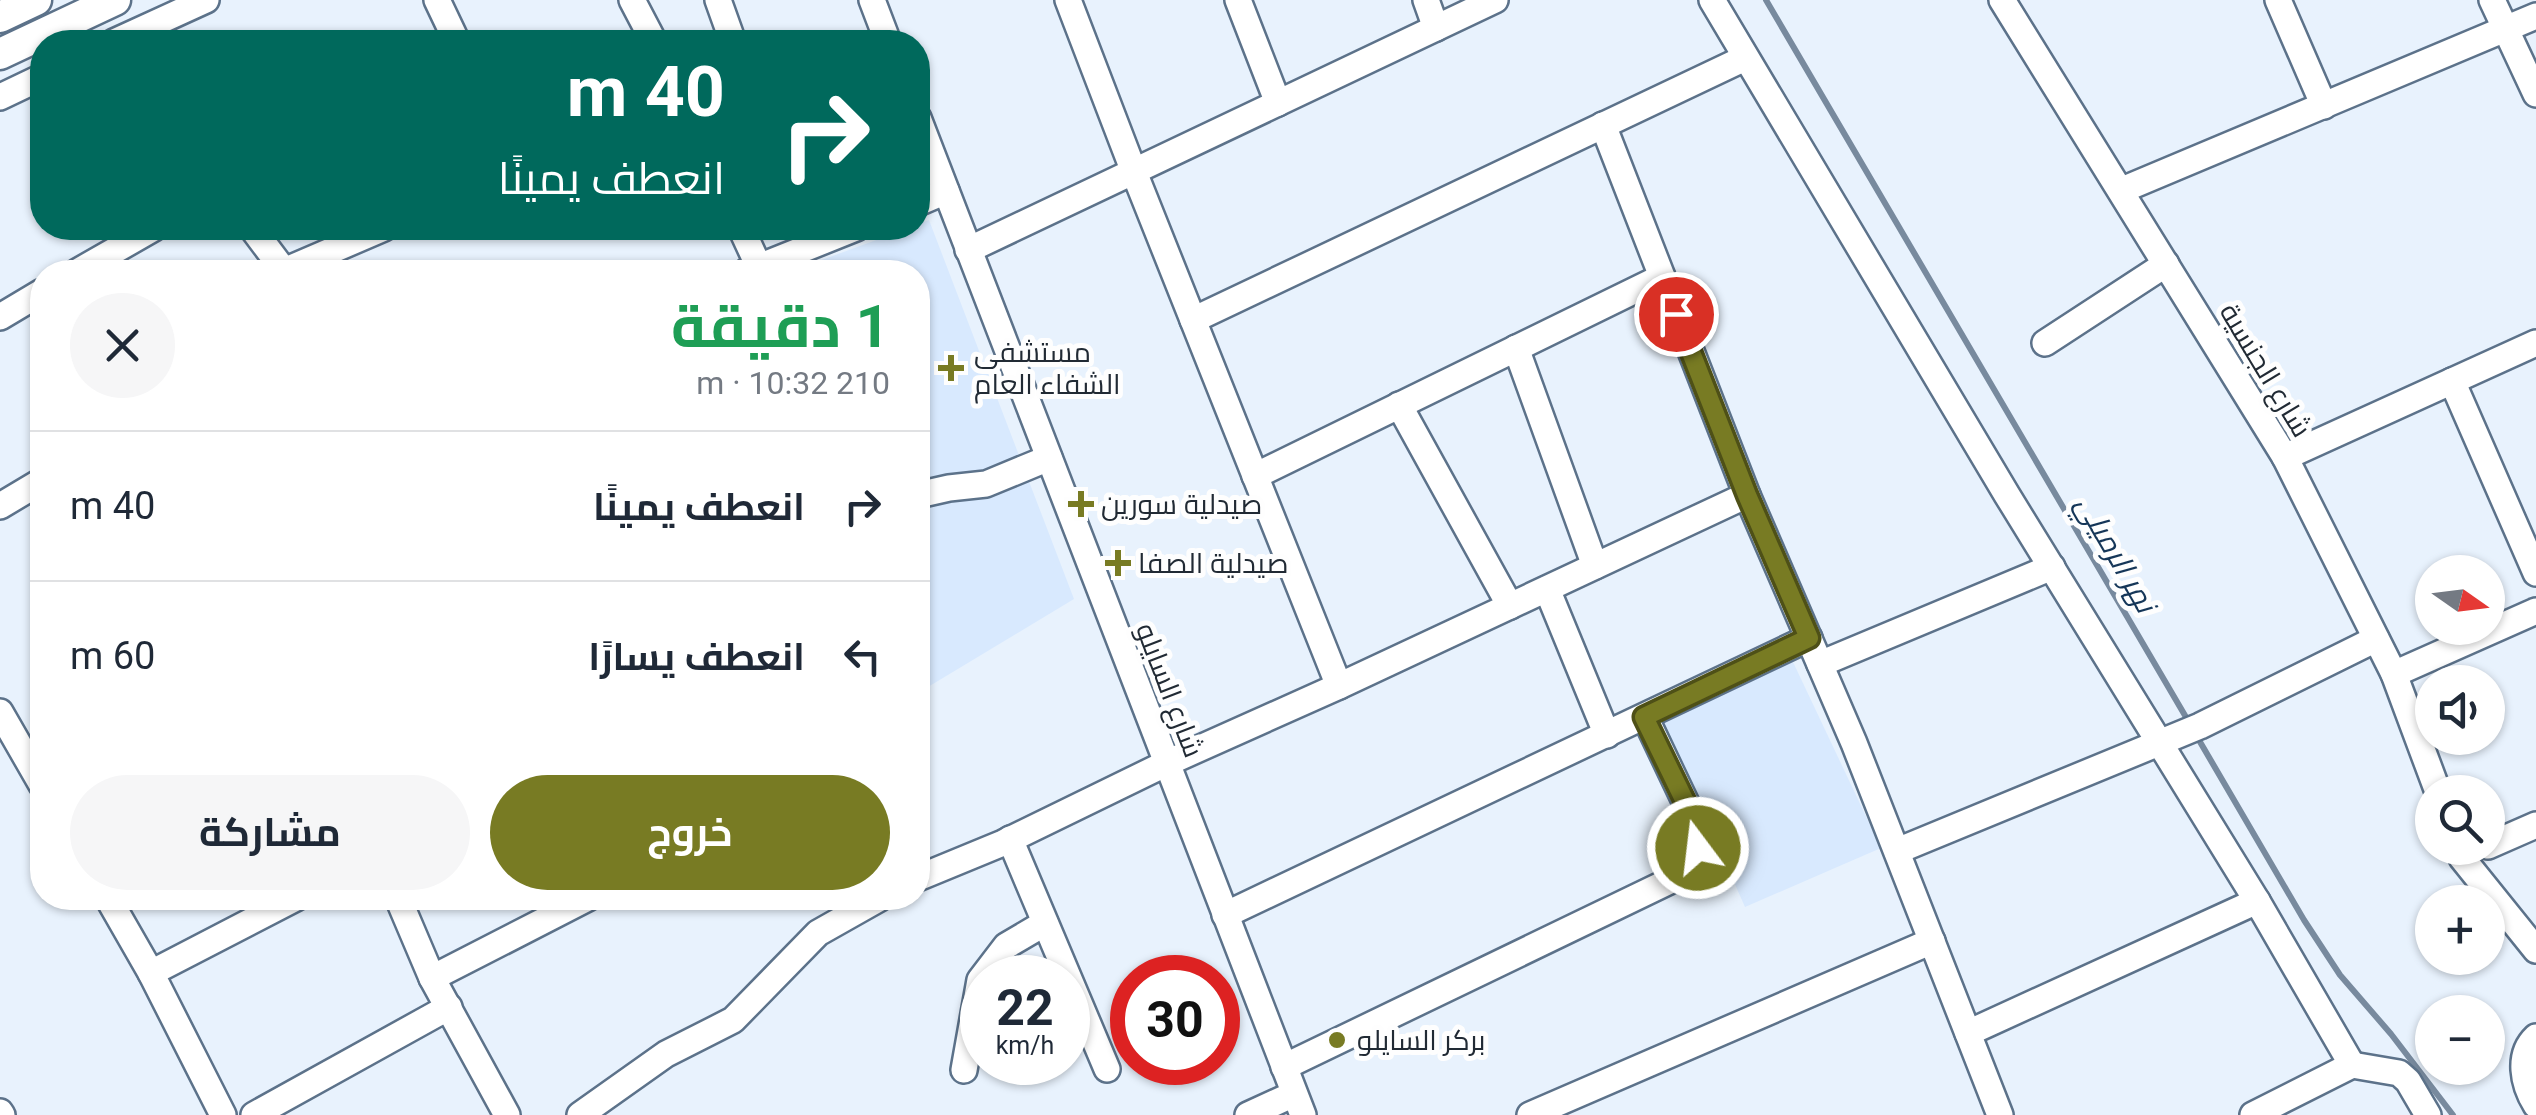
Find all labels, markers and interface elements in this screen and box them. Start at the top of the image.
text: 40 m [567,51,725,133]
icon: right [760,70,890,200]
text: انعطف يمينًا [498,152,725,205]
pin [1634,272,1719,357]
icon: arrive [1649,287,1704,342]
text: 1 دقيقة [671,291,890,362]
button: close [70,293,175,398]
street label: شارع الجنسية [2211,297,2318,444]
place label: مستشفى الشفاء العام [974,336,1120,404]
marker: مستشفى الشفاء العام [938,355,964,381]
text: 210 m · 10:32 [696,364,890,402]
icon: right [835,479,890,534]
text: 40 m [70,484,155,528]
text: انعطف يمينًا [593,485,805,529]
place label: صيدلية سورين [1101,488,1262,521]
water label: نهر الرميلي [2064,489,2165,624]
marker: صيدلية سورين [1070,493,1092,515]
place label: صيدلية الصفا [1138,547,1289,580]
marker: صيدلية الصفا [1107,552,1129,574]
north arrow [2415,555,2505,645]
map controls [2415,555,2505,1085]
street label: شارع السايلو [1127,618,1210,763]
icon: left [835,629,890,684]
text: 60 m [70,634,155,678]
text: انعطف يسارًا [588,635,805,679]
button: sound [2415,665,2505,755]
button: مشاركة [70,775,470,890]
button: خروج [490,775,890,890]
button: search [2415,775,2505,865]
position arrow [1646,796,1750,900]
button: + [2415,885,2505,975]
speed limit sign: 30 [1110,955,1240,1085]
text: 22 [996,979,1054,1037]
button: − [2415,995,2505,1085]
place label: بركر السايلو [1357,1024,1486,1057]
marker: بركر السايلو [1326,1029,1348,1051]
text: km/h [996,1031,1054,1060]

